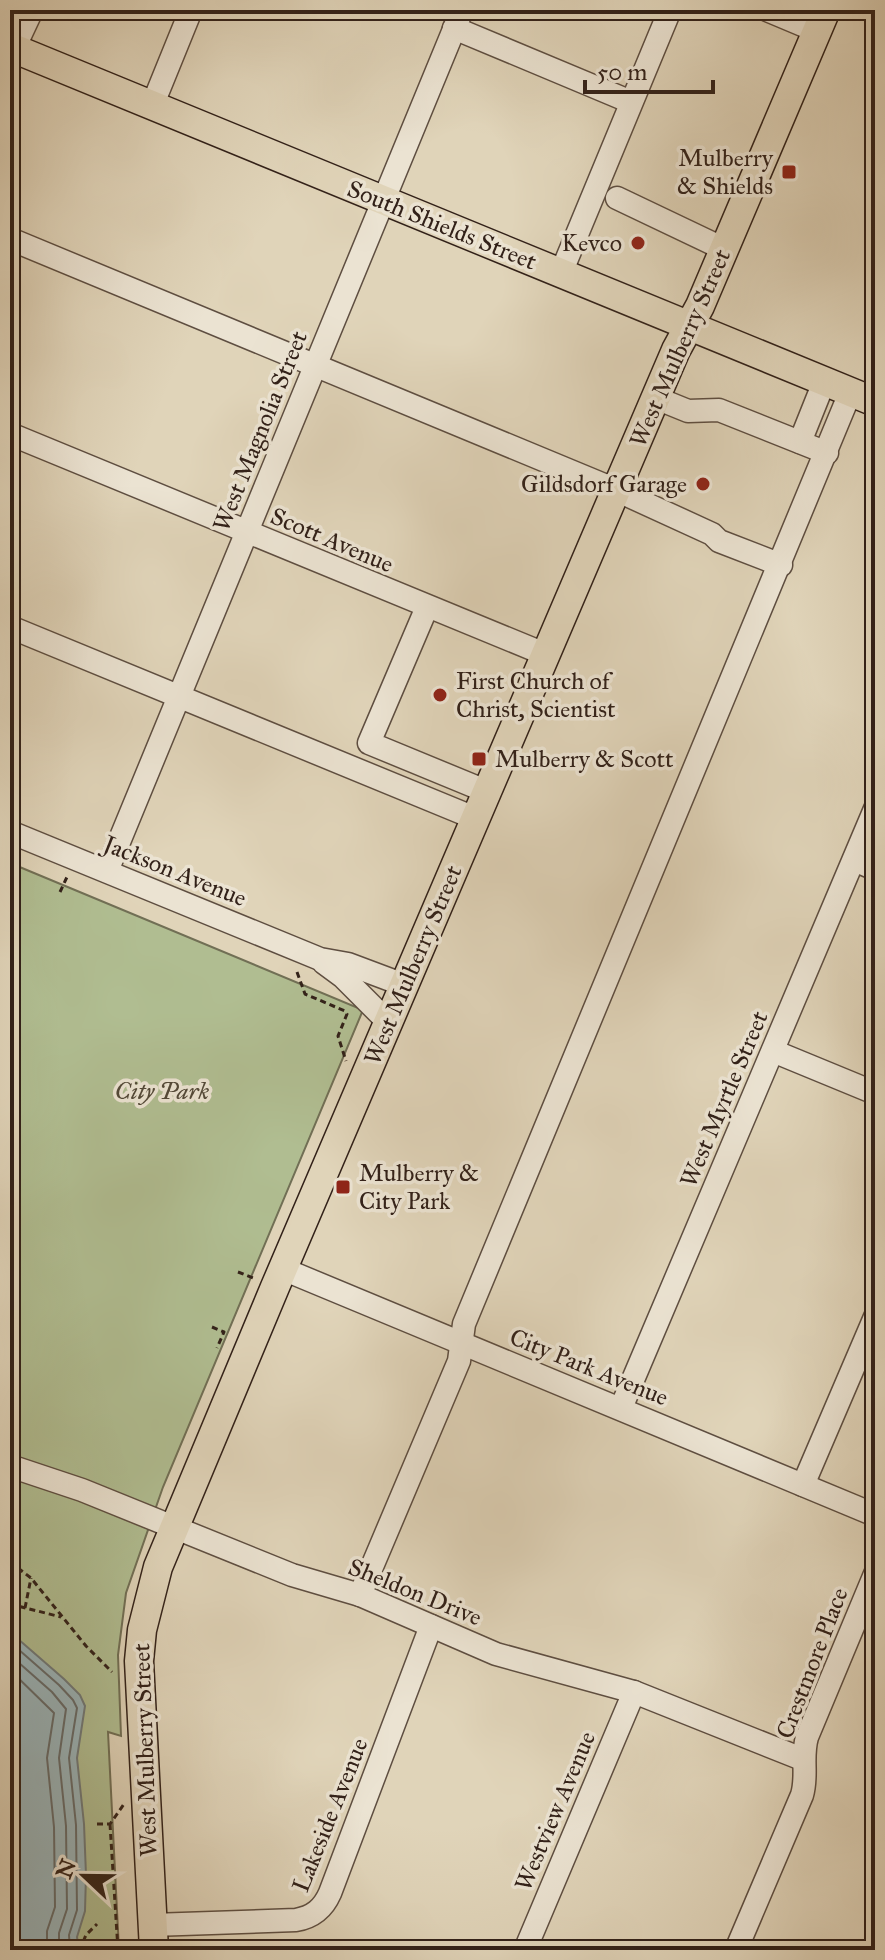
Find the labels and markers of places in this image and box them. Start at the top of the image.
place label: Mulberry & Shields [677,143,774,201]
marker: Mulberry & Shields [780,163,798,181]
place label: Kevco [562,228,622,258]
marker: Kevco [629,234,647,252]
place label: Gildsdorf Garage [521,469,687,499]
marker: Gildsdorf Garage [694,475,712,493]
place label: First Church of Christ, Scientist [456,666,616,724]
marker: First Church of Christ, Scientist [431,686,449,704]
place label: Mulberry & Scott [495,744,674,774]
marker: Mulberry & Scott [470,750,488,768]
place label: Mulberry & City Park [359,1158,479,1216]
marker: Mulberry & City Park [334,1178,352,1196]

